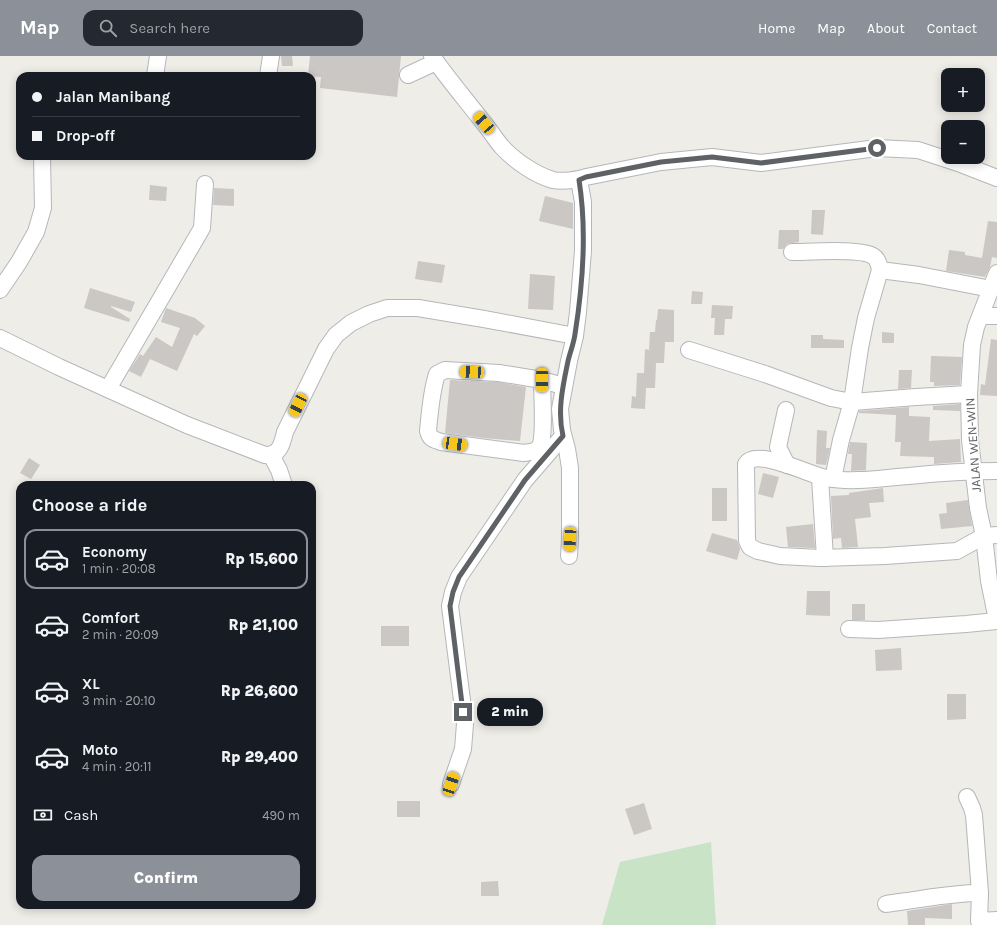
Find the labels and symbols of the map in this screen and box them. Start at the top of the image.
car [472,110,496,136]
route start [868,139,886,157]
car [460,365,484,379]
car [536,368,548,392]
car [287,392,309,418]
street label: JALAN WEN-WIN [962,397,984,493]
car [442,436,468,452]
car [563,527,577,551]
callout: 2 min [477,698,543,726]
route end [454,703,472,721]
car [441,771,461,797]

